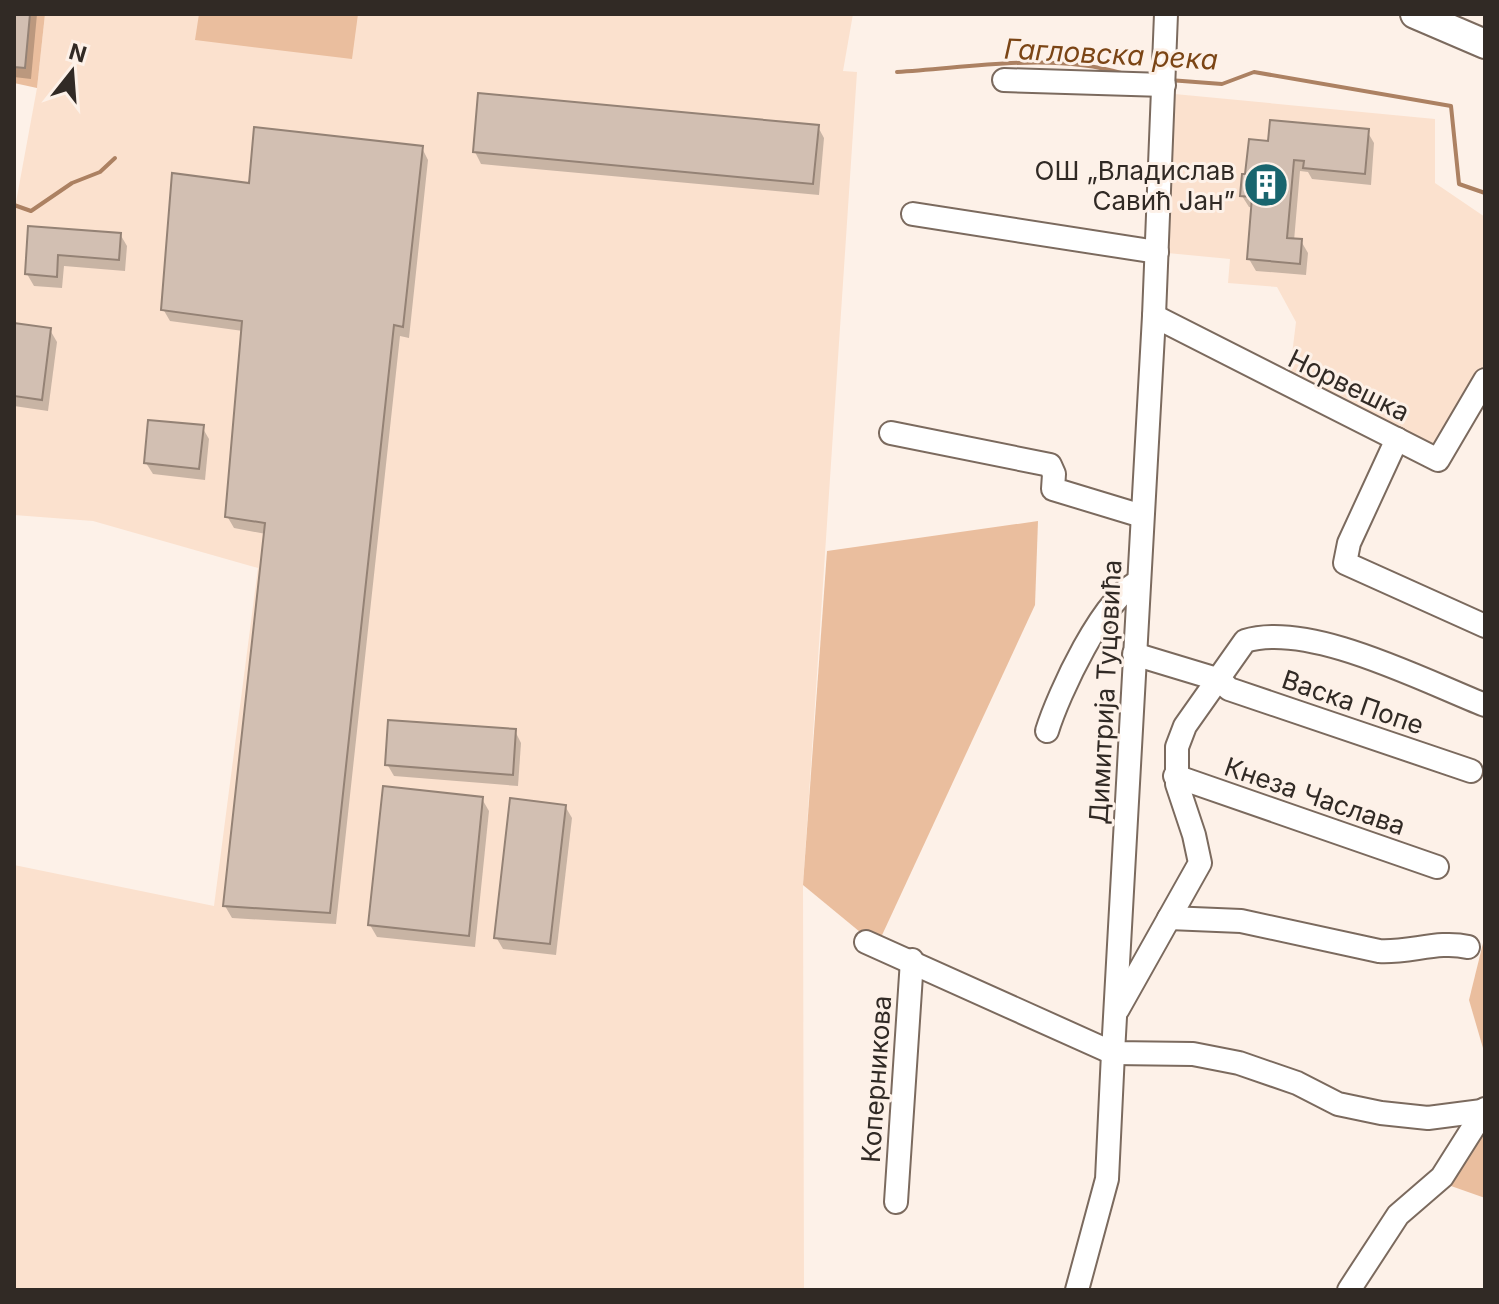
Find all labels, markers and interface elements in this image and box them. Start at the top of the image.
water label: Гагловска река [1003,31,1219,77]
north arrow [32,32,112,112]
text: N [66,38,90,68]
place label: ОШ „Владислав Савић Јан” [1035,155,1235,216]
building icon: ОШ „Владислав Савић Јан” [1242,161,1290,209]
street label: Норвешка [1283,342,1415,428]
street label: Димитрија Туцовића [1083,559,1127,825]
street label: Васка Попе [1278,663,1428,741]
street label: Кнеза Часлава [1220,751,1410,841]
street label: Коперникова [855,994,897,1164]

